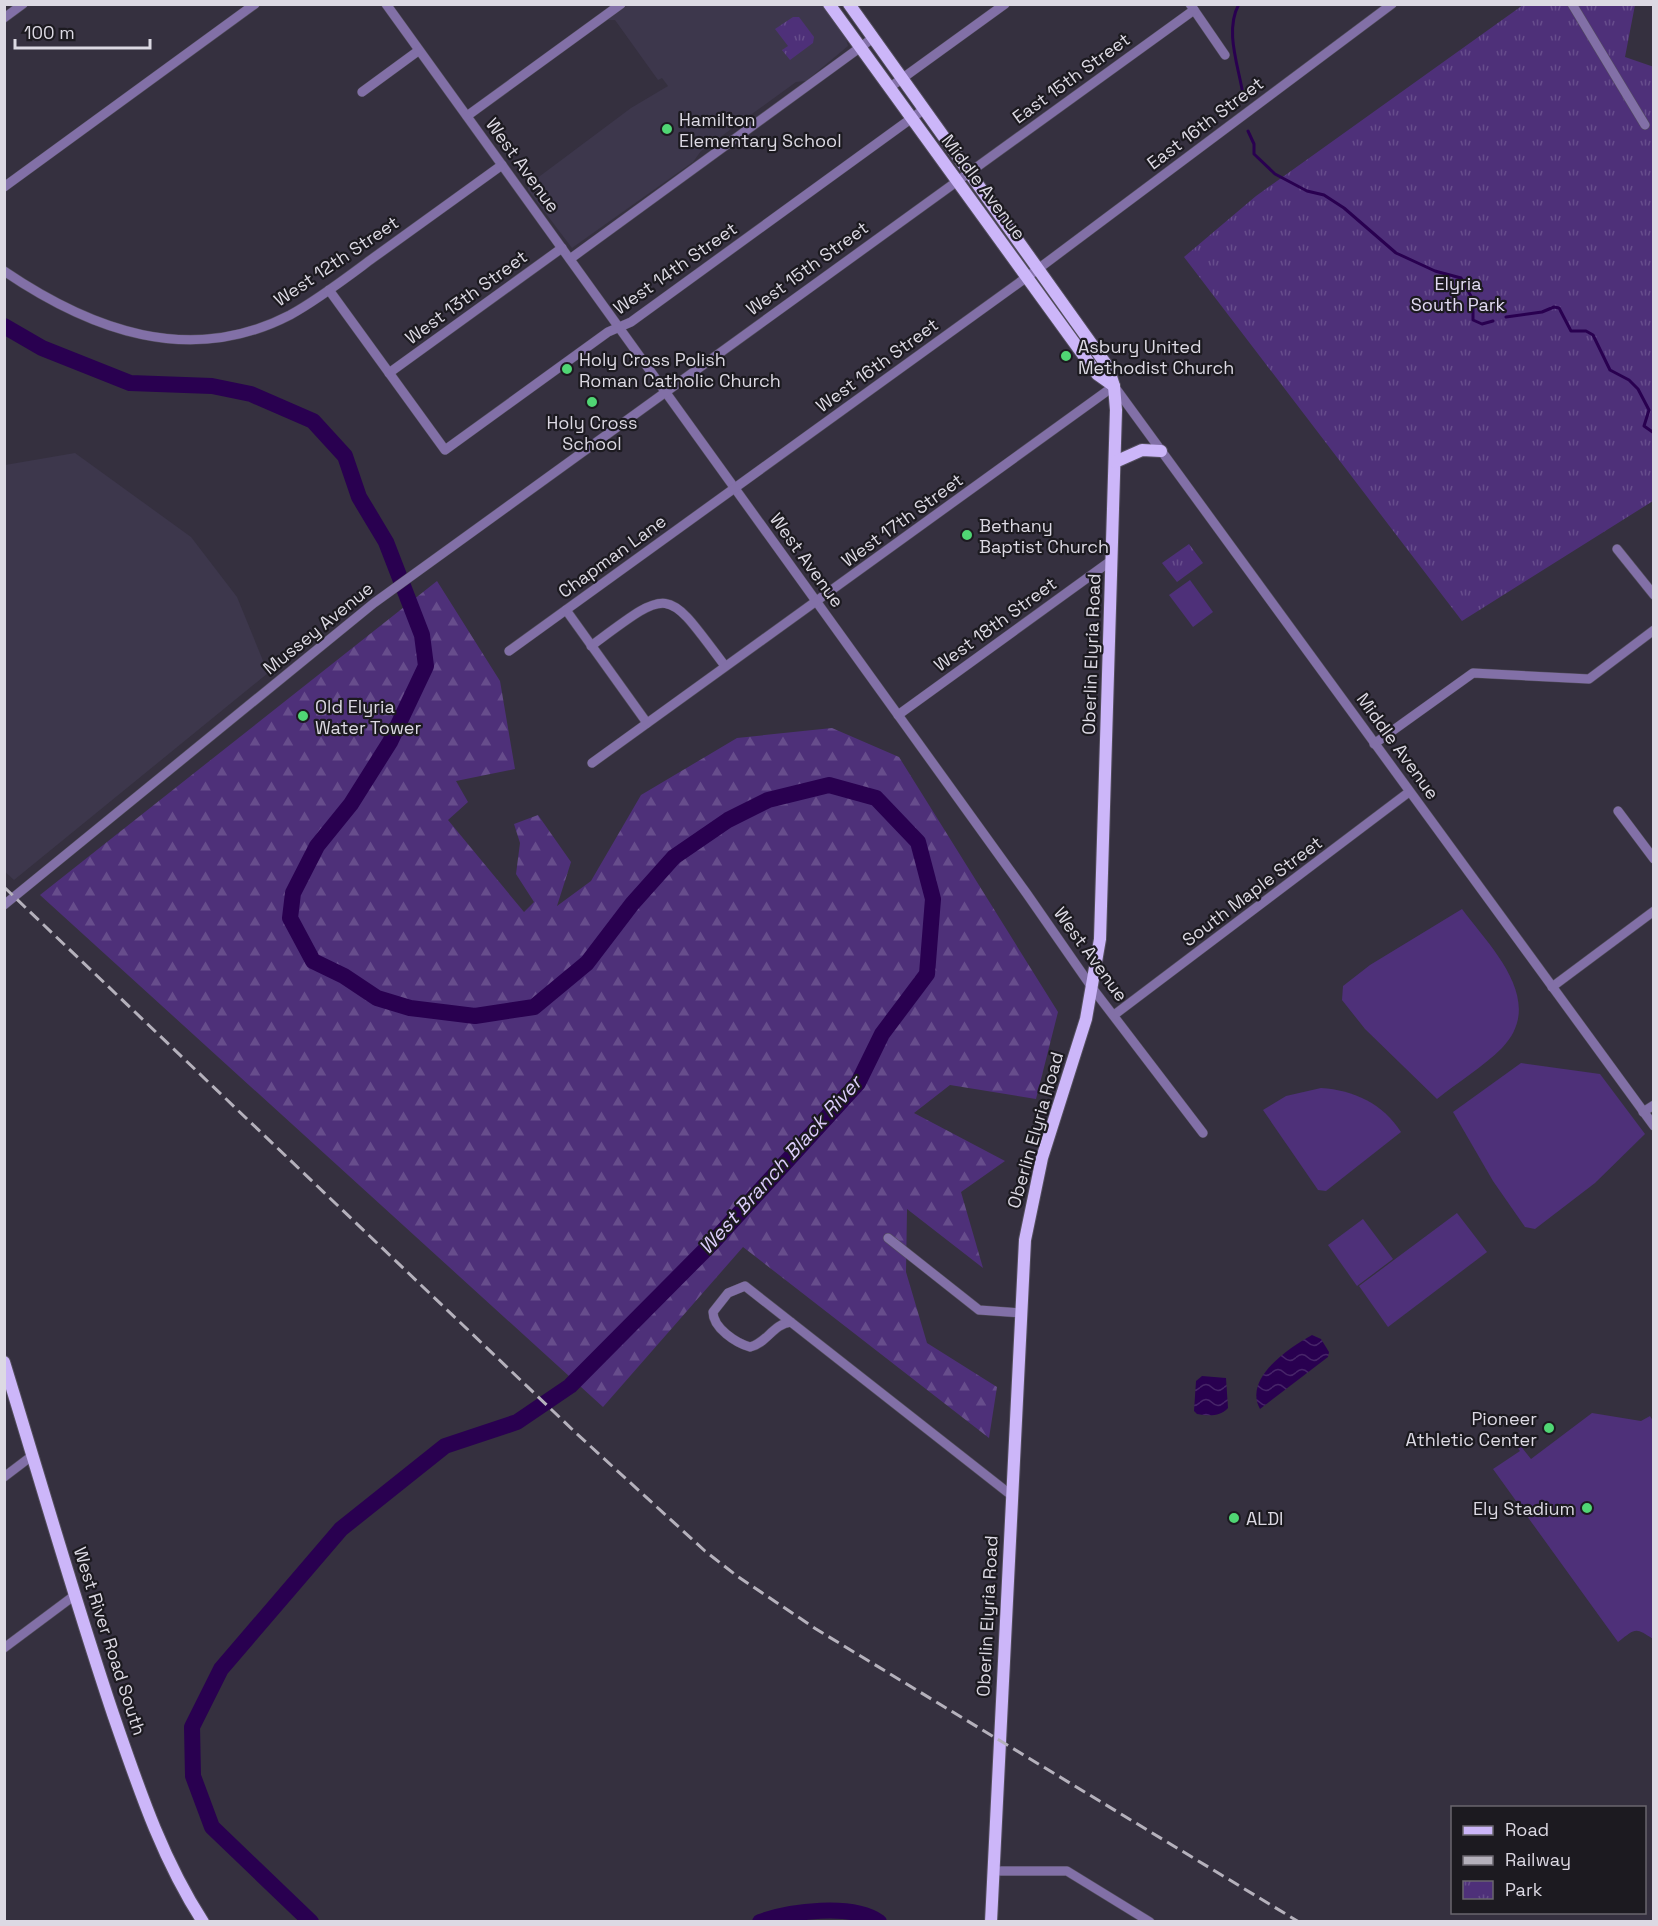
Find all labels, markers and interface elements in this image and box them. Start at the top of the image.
scale bar [15,12,150,50]
text: 100 m [24,21,75,44]
street label: East 15th Street [1008,28,1134,128]
street label: East 16th Street [1142,72,1268,174]
place label: Hamilton Elementary School [679,108,842,152]
street label: West Avenue [481,113,565,217]
marker: Hamilton Elementary School [660,122,674,136]
street label: Middle Avenue [937,130,1031,244]
street label: West 12th Street [269,211,403,311]
street label: West 15th Street [741,216,873,320]
street label: West 14th Street [609,217,741,319]
street label: West 13th Street [400,245,532,349]
park label: Elyria South Park [1411,272,1506,316]
street label: West 16th Street [811,313,943,417]
place label: Asbury United Methodist Church [1078,335,1234,379]
place label: Holy Cross Polish Roman Catholic Church [579,348,781,392]
marker: Asbury United Methodist Church [1059,349,1073,363]
marker: Holy Cross Polish Roman Catholic Church [560,362,574,376]
marker: Holy Cross School [585,395,599,409]
place label: Holy Cross School [546,411,638,455]
street label: West 17th Street [837,468,967,572]
street label: West Avenue [765,508,849,612]
street label: Chapman Lane [554,509,670,603]
place label: Bethany Baptist Church [979,514,1109,558]
marker: Bethany Baptist Church [960,528,974,542]
street label: West 18th Street [929,572,1061,676]
street label: Oberlin Elyria Road [1077,573,1105,735]
street label: Mussey Avenue [258,577,378,679]
street label: Middle Avenue [1352,688,1444,804]
place label: Old Elyria Water Tower [315,695,422,739]
marker: Old Elyria Water Tower [296,709,310,723]
street label: South Maple Street [1177,831,1327,951]
street label: West Avenue [1049,902,1133,1006]
street label: Oberlin Elyria Road [1002,1049,1068,1211]
water label: West Branch Black River [693,1068,869,1260]
place label: Pioneer Athletic Center [1406,1407,1537,1451]
marker: Pioneer Athletic Center [1542,1421,1556,1435]
place label: Ely Stadium [1473,1497,1575,1520]
marker: Ely Stadium [1580,1501,1594,1515]
place label: ALDI [1246,1507,1284,1530]
marker: ALDI [1227,1511,1241,1525]
street label: Oberlin Elyria Road [971,1535,1003,1697]
street label: West River Road South [69,1544,151,1738]
legend [1451,1806,1646,1914]
text: Road [1505,1818,1549,1841]
text: Railway [1505,1848,1571,1871]
text: Park [1505,1878,1543,1901]

